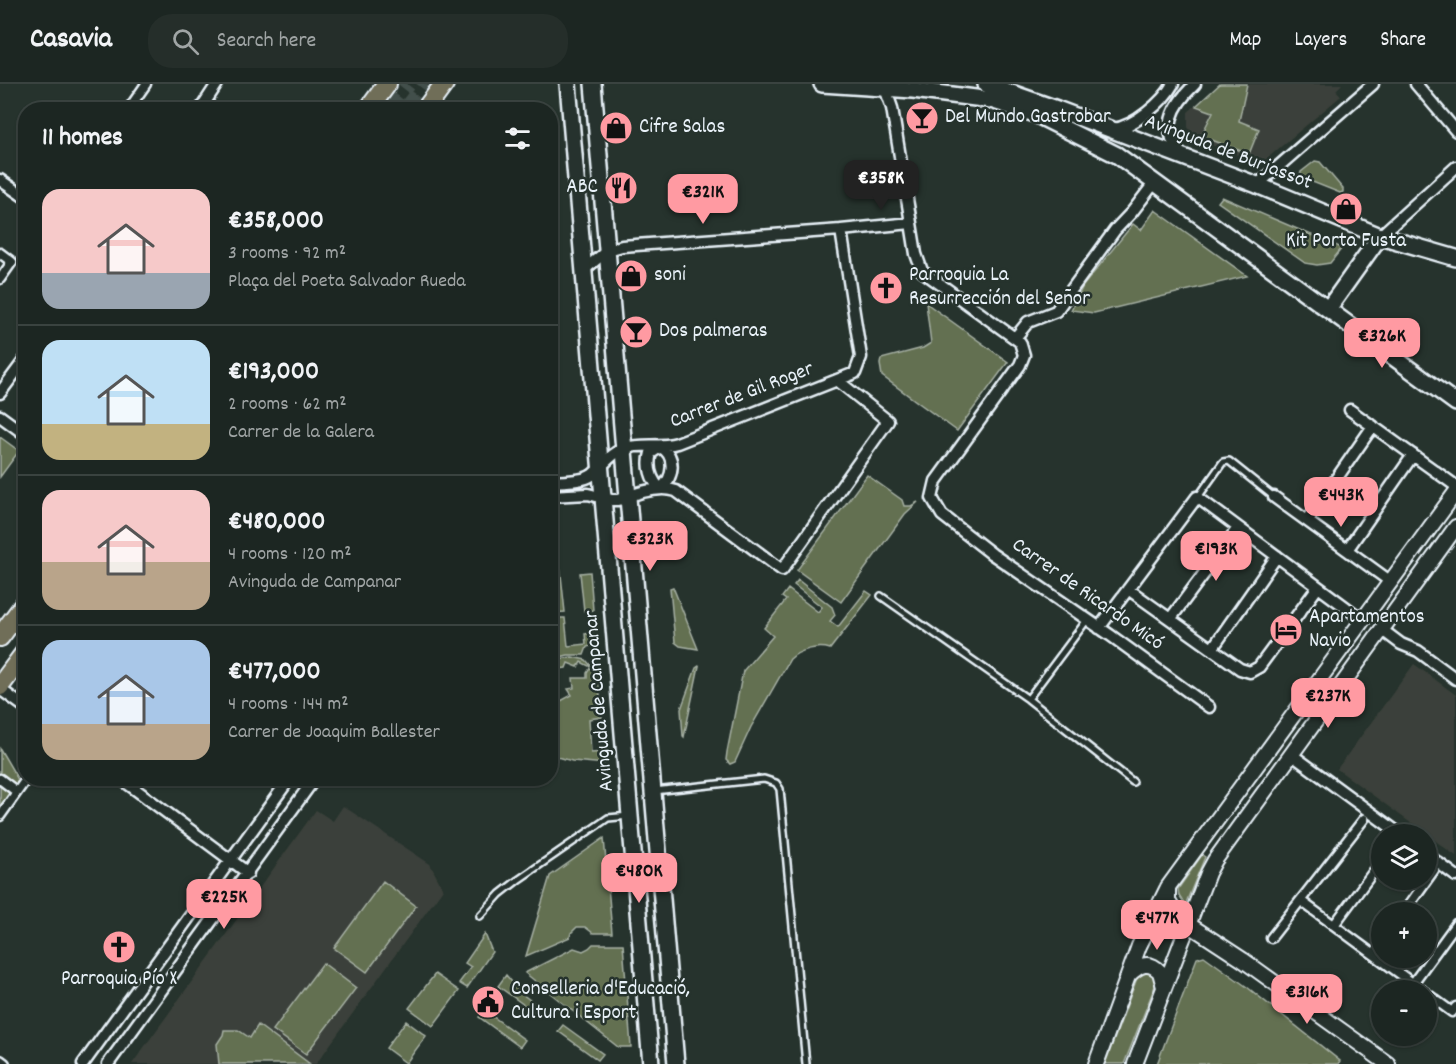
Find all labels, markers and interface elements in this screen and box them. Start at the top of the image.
search box [148,14,568,68]
text: Casavia [30,21,112,61]
icon: search [169,25,202,58]
text: Search here [217,26,316,57]
text: Map [1230,26,1261,56]
text: Layers [1294,26,1347,56]
text: Share [1380,26,1426,56]
bar icon: Del Mundo Gastrobar [904,100,940,136]
place label: Del Mundo Gastrobar [945,103,1111,133]
street label: Avinguda de Burjassot [1140,107,1316,199]
shop icon: Cifre Salas [598,110,634,146]
place label: Cifre Salas [639,113,725,143]
text: 11 homes [42,120,123,157]
icon: filters [501,122,534,155]
pin: €358K [839,160,923,211]
text: €358K [858,165,904,193]
restaurant icon: ABC [603,170,639,206]
place label: ABC [566,173,598,203]
pin: €321K [661,174,745,225]
text: €321K [682,179,724,207]
shop icon: Kit Porta Fusta [1328,191,1364,227]
text: €358,000 [228,203,324,240]
icon: home [90,213,162,285]
place label: Kit Porta Fusta [1286,227,1407,257]
text: 3 rooms · 92 m² [228,240,346,268]
shop icon: soni [613,258,649,294]
place label: soni [654,261,686,291]
place label: Parroquia La Resurrección del Señor [909,261,1090,315]
text: Plaça del Poeta Salvador Rueda [228,268,466,296]
church icon: Parroquia La Resurrección del Señor [868,270,904,306]
bar icon: Dos palmeras [618,314,654,350]
place label: Dos palmeras [659,317,768,347]
pin: €326K [1340,318,1424,369]
text: €326K [1358,323,1406,351]
text: €193,000 [228,354,319,391]
street label: Carrer de Gil Roger [666,355,818,437]
icon: home [90,364,162,436]
text: 2 rooms · 62 m² [228,391,347,419]
text: Carrer de la Galera [228,419,374,447]
pin: €443K [1299,477,1383,528]
text: €443K [1318,482,1364,510]
text: €480,000 [228,504,325,541]
icon: home [90,514,162,586]
pin: €323K [608,521,692,572]
text: €323K [627,526,673,554]
street label: Carrer de Ricardo Micó [1005,531,1169,659]
pin: €193K [1174,531,1258,582]
text: €193K [1195,536,1237,564]
text: 4 rooms · 120 m² [228,541,352,569]
text: Avinguda de Campanar [228,569,401,597]
place label: Apartamentos Navio [1309,603,1425,657]
street label: Avinguda de Campanar [577,609,623,793]
hotel icon: Apartamentos Navio [1268,612,1304,648]
text: €477,000 [228,654,321,691]
icon: home [90,664,162,736]
pin: €237K [1286,678,1370,729]
text: €237K [1305,683,1351,711]
text: 4 rooms · 144 m² [228,691,349,719]
text: Carrer de Joaquim Ballester [228,719,440,747]
map controls [1371,824,1437,1046]
button: layers [1371,824,1437,890]
pin: €480K [597,853,681,904]
text: €480K [615,858,663,886]
pin: €225K [182,879,266,930]
text: €225K [200,884,248,912]
pin: €477K [1115,900,1199,951]
button: + [1371,902,1437,968]
text: €477K [1135,905,1179,933]
church icon: Parroquia Pío X [101,929,137,965]
place label: Parroquia Pío X [61,965,177,995]
pin: €316K [1265,974,1349,1025]
place label: Conselleria d'Educació, Cultura i Esport [511,975,690,1029]
text: €316K [1285,979,1329,1007]
button: − [1371,980,1437,1046]
public building icon: Conselleria d'Educació, Cultura i Esport [470,984,506,1020]

